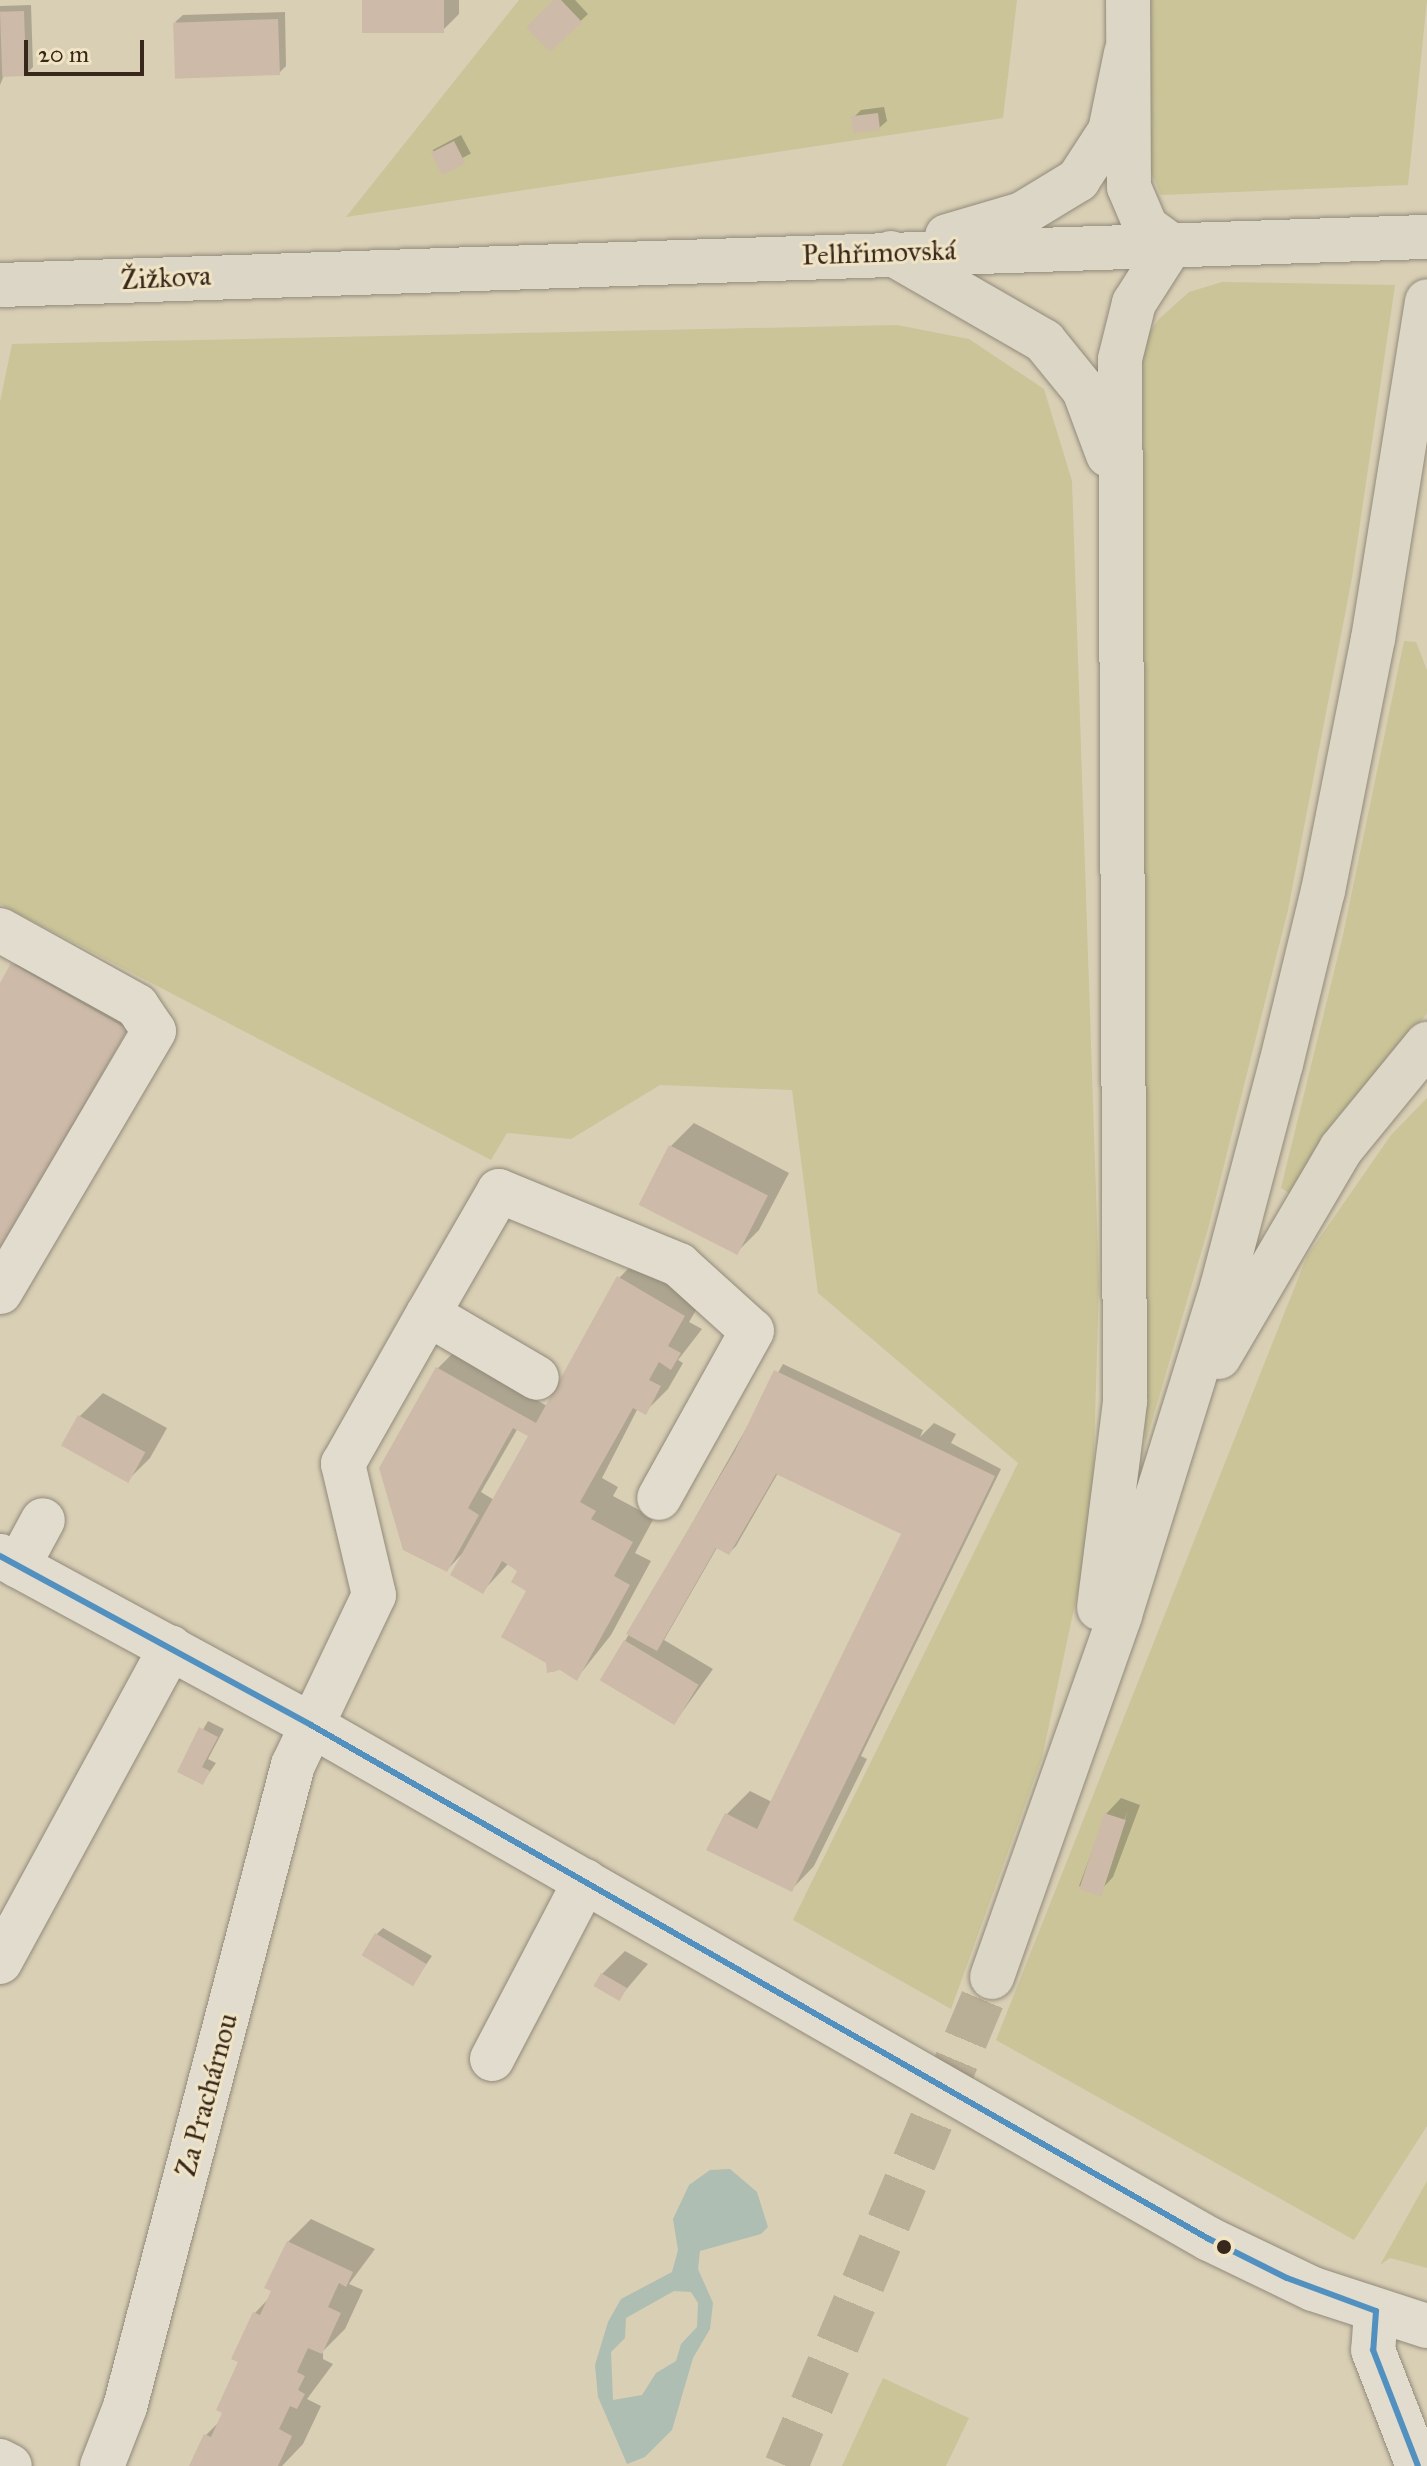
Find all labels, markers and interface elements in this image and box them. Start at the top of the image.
scale bar [28,24,148,74]
text: 20 m [38,39,89,69]
street label: Pelhřimovská [801,234,957,272]
street label: Žižkova [120,259,212,297]
street label: Za Prachárnou [169,2010,245,2180]
unlabelled marker [1216,2239,1232,2255]

